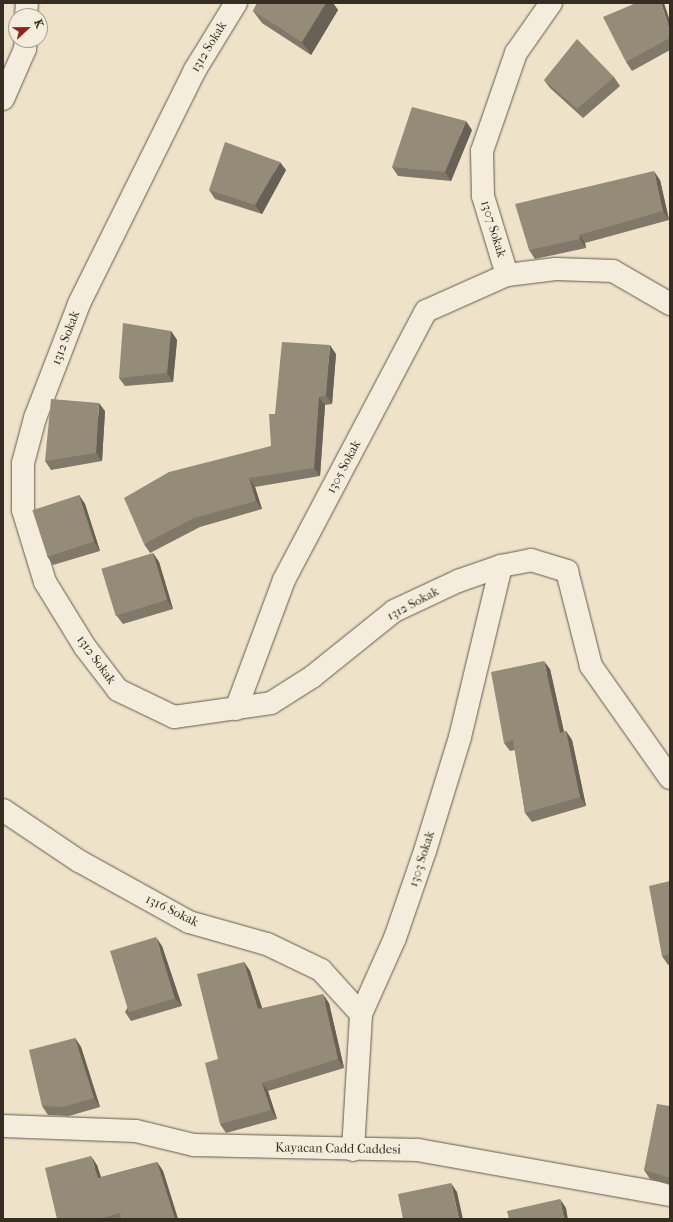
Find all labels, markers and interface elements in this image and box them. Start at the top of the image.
north arrow [8,8,48,48]
text: K [31,18,46,30]
street label: 1312 Sokak [188,19,230,75]
street label: 1307 Sokak [477,199,509,259]
street label: 1312 Sokak [49,309,83,367]
street label: 1305 Sokak [323,438,365,496]
street label: 1312 Sokak [384,584,442,624]
street label: 1312 Sokak [73,632,119,688]
street label: 1303 Sokak [406,829,438,889]
street label: 1316 Sokak [143,892,201,930]
street label: Kayacan Cadd Caddesi [275,1140,401,1158]

